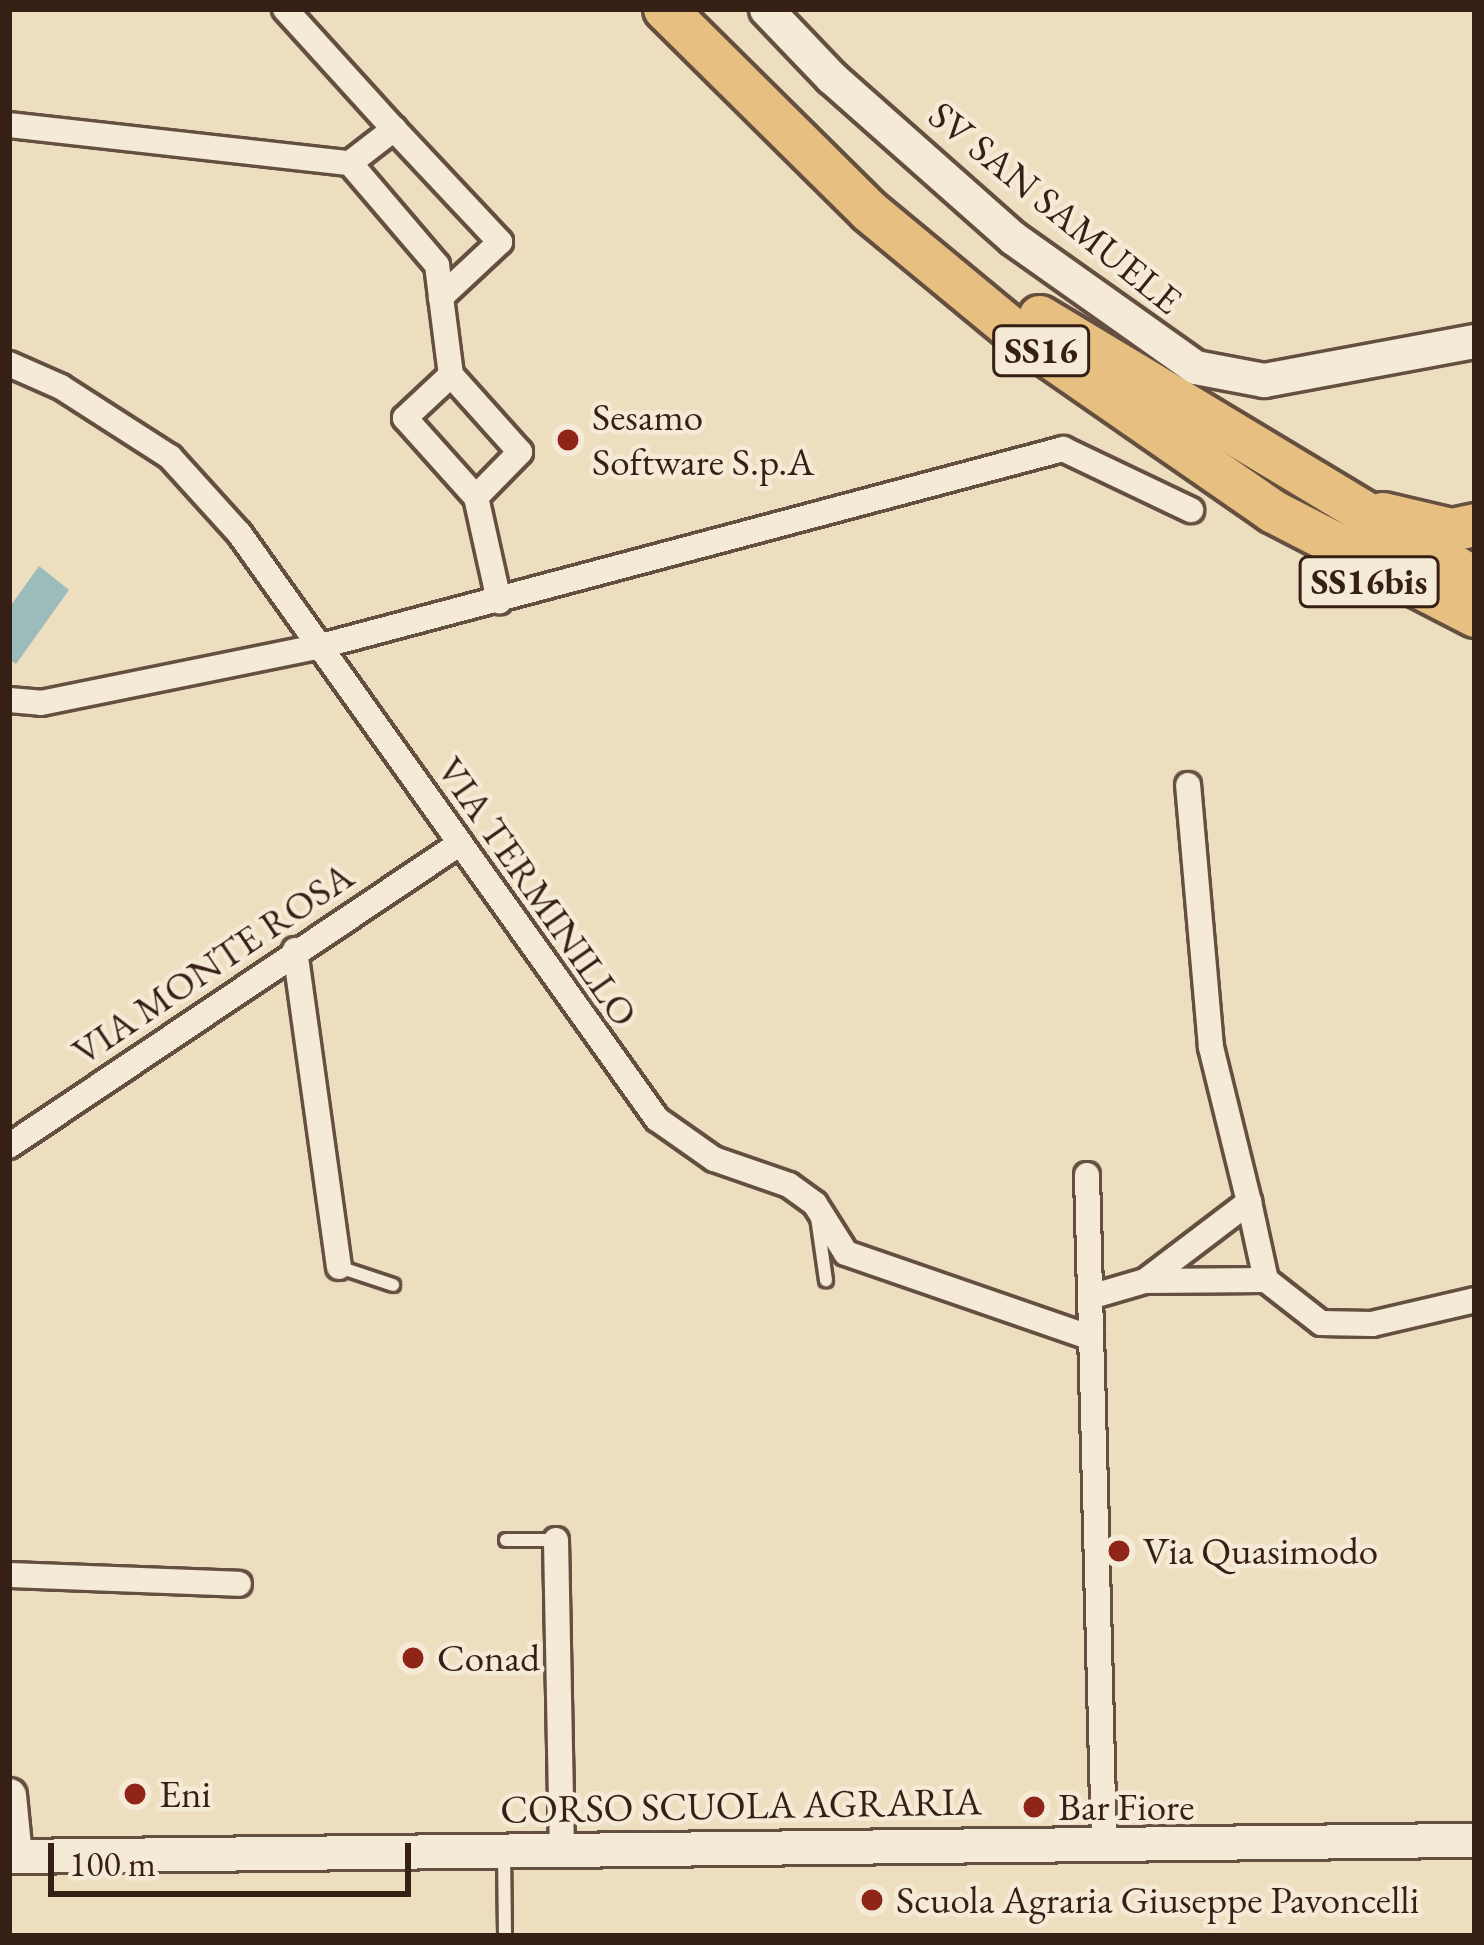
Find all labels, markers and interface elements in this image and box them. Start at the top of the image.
street label: SV SAN SAMUELE [919,92,1191,324]
road number: SS16 [990,321,1092,381]
place label: Sesamo Software S.p.A [592,395,814,486]
marker: Sesamo Software S.p.A [555,427,581,453]
road number: SS16bis [1297,552,1441,612]
street label: VIA TERMINILLO [427,748,647,1036]
street label: VIA MONTE ROSA [64,853,362,1075]
place label: Via Quasimodo [1143,1528,1378,1574]
marker: Via Quasimodo [1106,1538,1132,1564]
place label: Conad [437,1635,540,1681]
marker: Conad [400,1645,426,1671]
place label: Eni [159,1771,211,1817]
street label: CORSO SCUOLA AGRARIA [500,1778,982,1834]
marker: Eni [122,1781,148,1807]
place label: Bar Fiore [1058,1784,1194,1830]
marker: Bar Fiore [1021,1794,1047,1820]
scale bar [54,1819,417,1893]
text: 100 m [69,1840,156,1887]
place label: Scuola Agraria Giuseppe Pavoncelli [896,1877,1419,1923]
marker: Scuola Agraria Giuseppe Pavoncelli [859,1887,885,1913]

